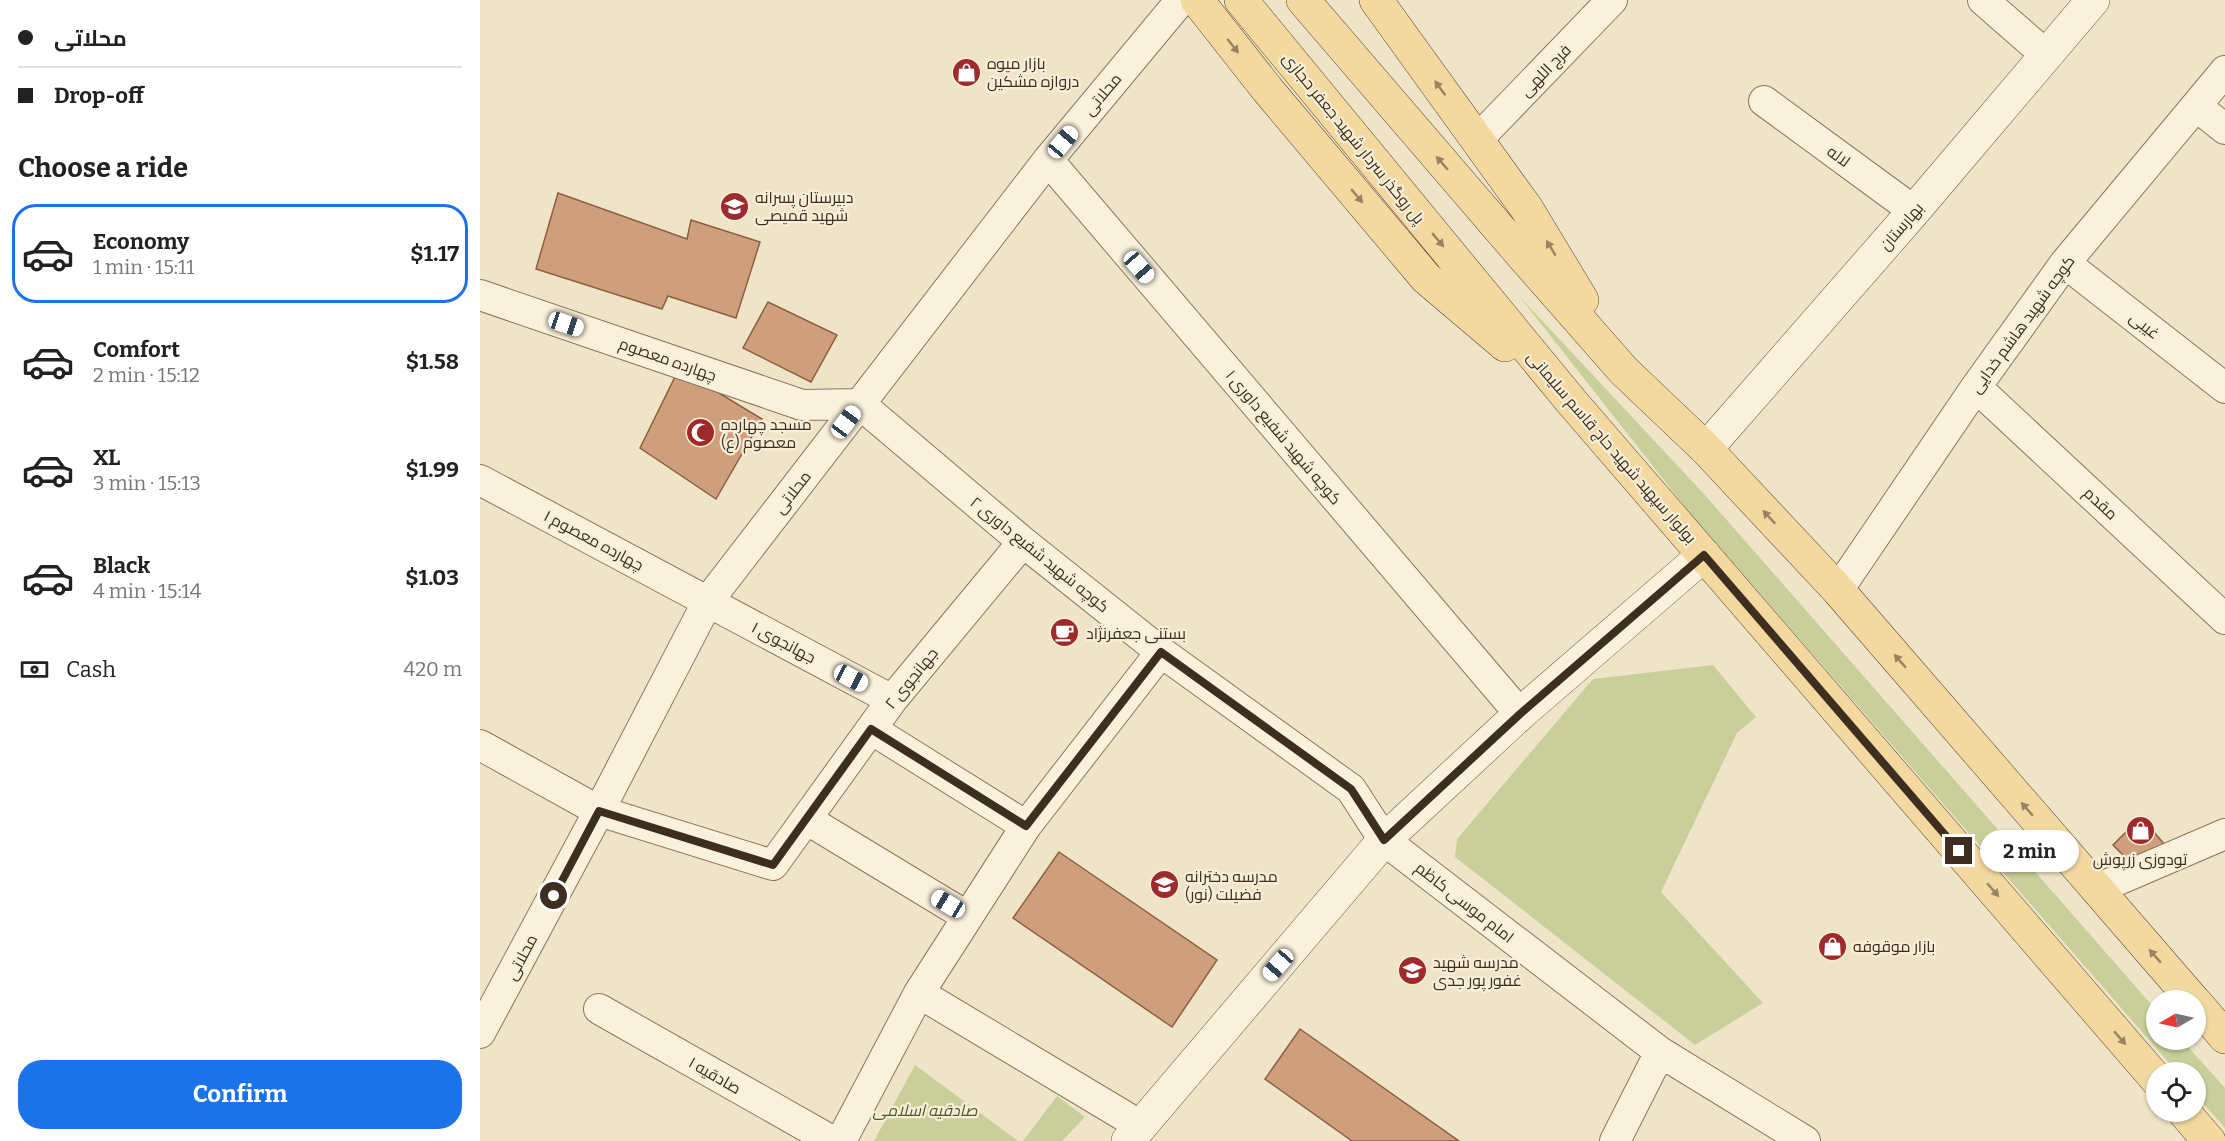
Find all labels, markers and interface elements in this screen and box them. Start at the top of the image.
text: محلاتی [54,25,127,52]
one-way arrow [1227,38,1240,54]
street label: فرج اللهی [1516,40,1576,102]
street label: پل روگذر سردار شهید جعفر حجازی [1277,49,1429,230]
place label: بازار میوه دروازه مشکین [987,54,1079,92]
shop icon: بازار میوه دروازه مشکین [950,56,982,88]
street label: محلاتی [1079,69,1126,120]
one-way arrow [1434,81,1446,97]
text: Drop-off [54,82,144,109]
car [1045,122,1081,162]
street label: لاله [1823,142,1854,171]
text: Choose a ride [18,152,188,184]
one-way arrow [1436,156,1449,171]
place label: دبیرستان پسرانه شهید قمیصی [755,188,853,226]
one-way arrow [1350,188,1363,203]
school or university icon: دبیرستان پسرانه شهید قمیصی [718,190,750,222]
street label: بهارستان [1875,199,1928,255]
icon: car [21,227,75,281]
text: Economy [93,228,189,255]
one-way arrow [1431,232,1444,248]
text: $1.17 [410,240,459,267]
one-way arrow [1545,240,1556,256]
car [1120,248,1158,286]
street label: کوچه شهید هاشم خدایی [1966,252,2080,398]
text: 1 min · 15:11 [93,255,194,279]
street label: غیبی [2125,308,2164,344]
car [546,310,586,338]
street label: چهارده معصوم [616,334,719,387]
icon: car [21,335,75,389]
text: Comfort [93,336,180,363]
street label: بولوار سپهبد شهید حاج قاسم سلیمانی [1521,347,1700,549]
text: $1.58 [406,348,459,375]
text: 2 min · 15:12 [93,363,200,387]
street label: کوچه شهید شفیع داوری ۱ [1220,366,1345,510]
car [828,402,864,442]
place label: مسجد چهارده معصوم (ع) [721,415,812,454]
mosque icon: مسجد چهارده معصوم (ع) [684,417,716,449]
icon: car [21,443,75,497]
text: XL [93,444,120,471]
text: $1.99 [405,456,459,483]
street label: محلاتی [770,467,816,518]
text: 3 min · 15:13 [93,471,201,495]
street label: مقدم [2079,483,2121,525]
street label: کوچه شهید شفیع داوری ۲ [965,492,1113,618]
street label: چهارده معصوم ۱ [540,506,647,576]
one-way arrow [1763,510,1777,524]
icon: car [21,551,75,605]
text: Black [93,552,150,579]
text: $1.03 [405,564,459,591]
text: 4 min · 15:14 [93,579,201,603]
cafe icon: بستنی جعفرنژاد [1049,617,1081,649]
street label: جهانجوی ۱ [748,618,819,668]
place label: بستنی جعفرنژاد [1086,624,1186,644]
street label: جهانجوی ۲ [881,644,943,713]
icon: cash [18,653,51,686]
one-way arrow [1894,654,1907,669]
text: Cash [66,656,116,683]
text: 420 m [404,657,462,681]
car [831,662,871,694]
one-way arrow [2021,801,2034,817]
shop icon: تودوزی زرپوش [2124,815,2156,847]
callout: 2 min [1980,830,2079,872]
route end [1945,837,1972,864]
text: 2 min [2003,839,2056,863]
place label: تودوزی زرپوش [2093,850,2188,871]
street label: امام موسی کاظم [1410,858,1518,948]
place label: مدرسه دخترانه فضیلت (نور) [1185,867,1278,904]
school or university icon: مدرسه دخترانه فضیلت (نور) [1148,869,1180,901]
route start [540,882,567,909]
one-way arrow [1986,882,1999,897]
car [928,887,968,921]
shop icon: بازار موقوفه [1816,930,1848,962]
street label: محلاتی [502,931,542,984]
place label: بازار موقوفه [1853,937,1935,956]
car [1259,946,1297,984]
one-way arrow [2149,949,2162,964]
place label: مدرسه شهید غفور پور جدی [1433,953,1522,992]
school or university icon: مدرسه شهید غفور پور جدی [1396,955,1428,987]
north arrow [2146,990,2206,1050]
map controls [2146,990,2206,1122]
one-way arrow [2114,1030,2127,1046]
street label: صادقیه ۱ [685,1053,744,1098]
button: Confirm [18,1060,462,1129]
button: locate [2146,1062,2206,1122]
park label: صادقیه اسلامی [872,1101,978,1120]

